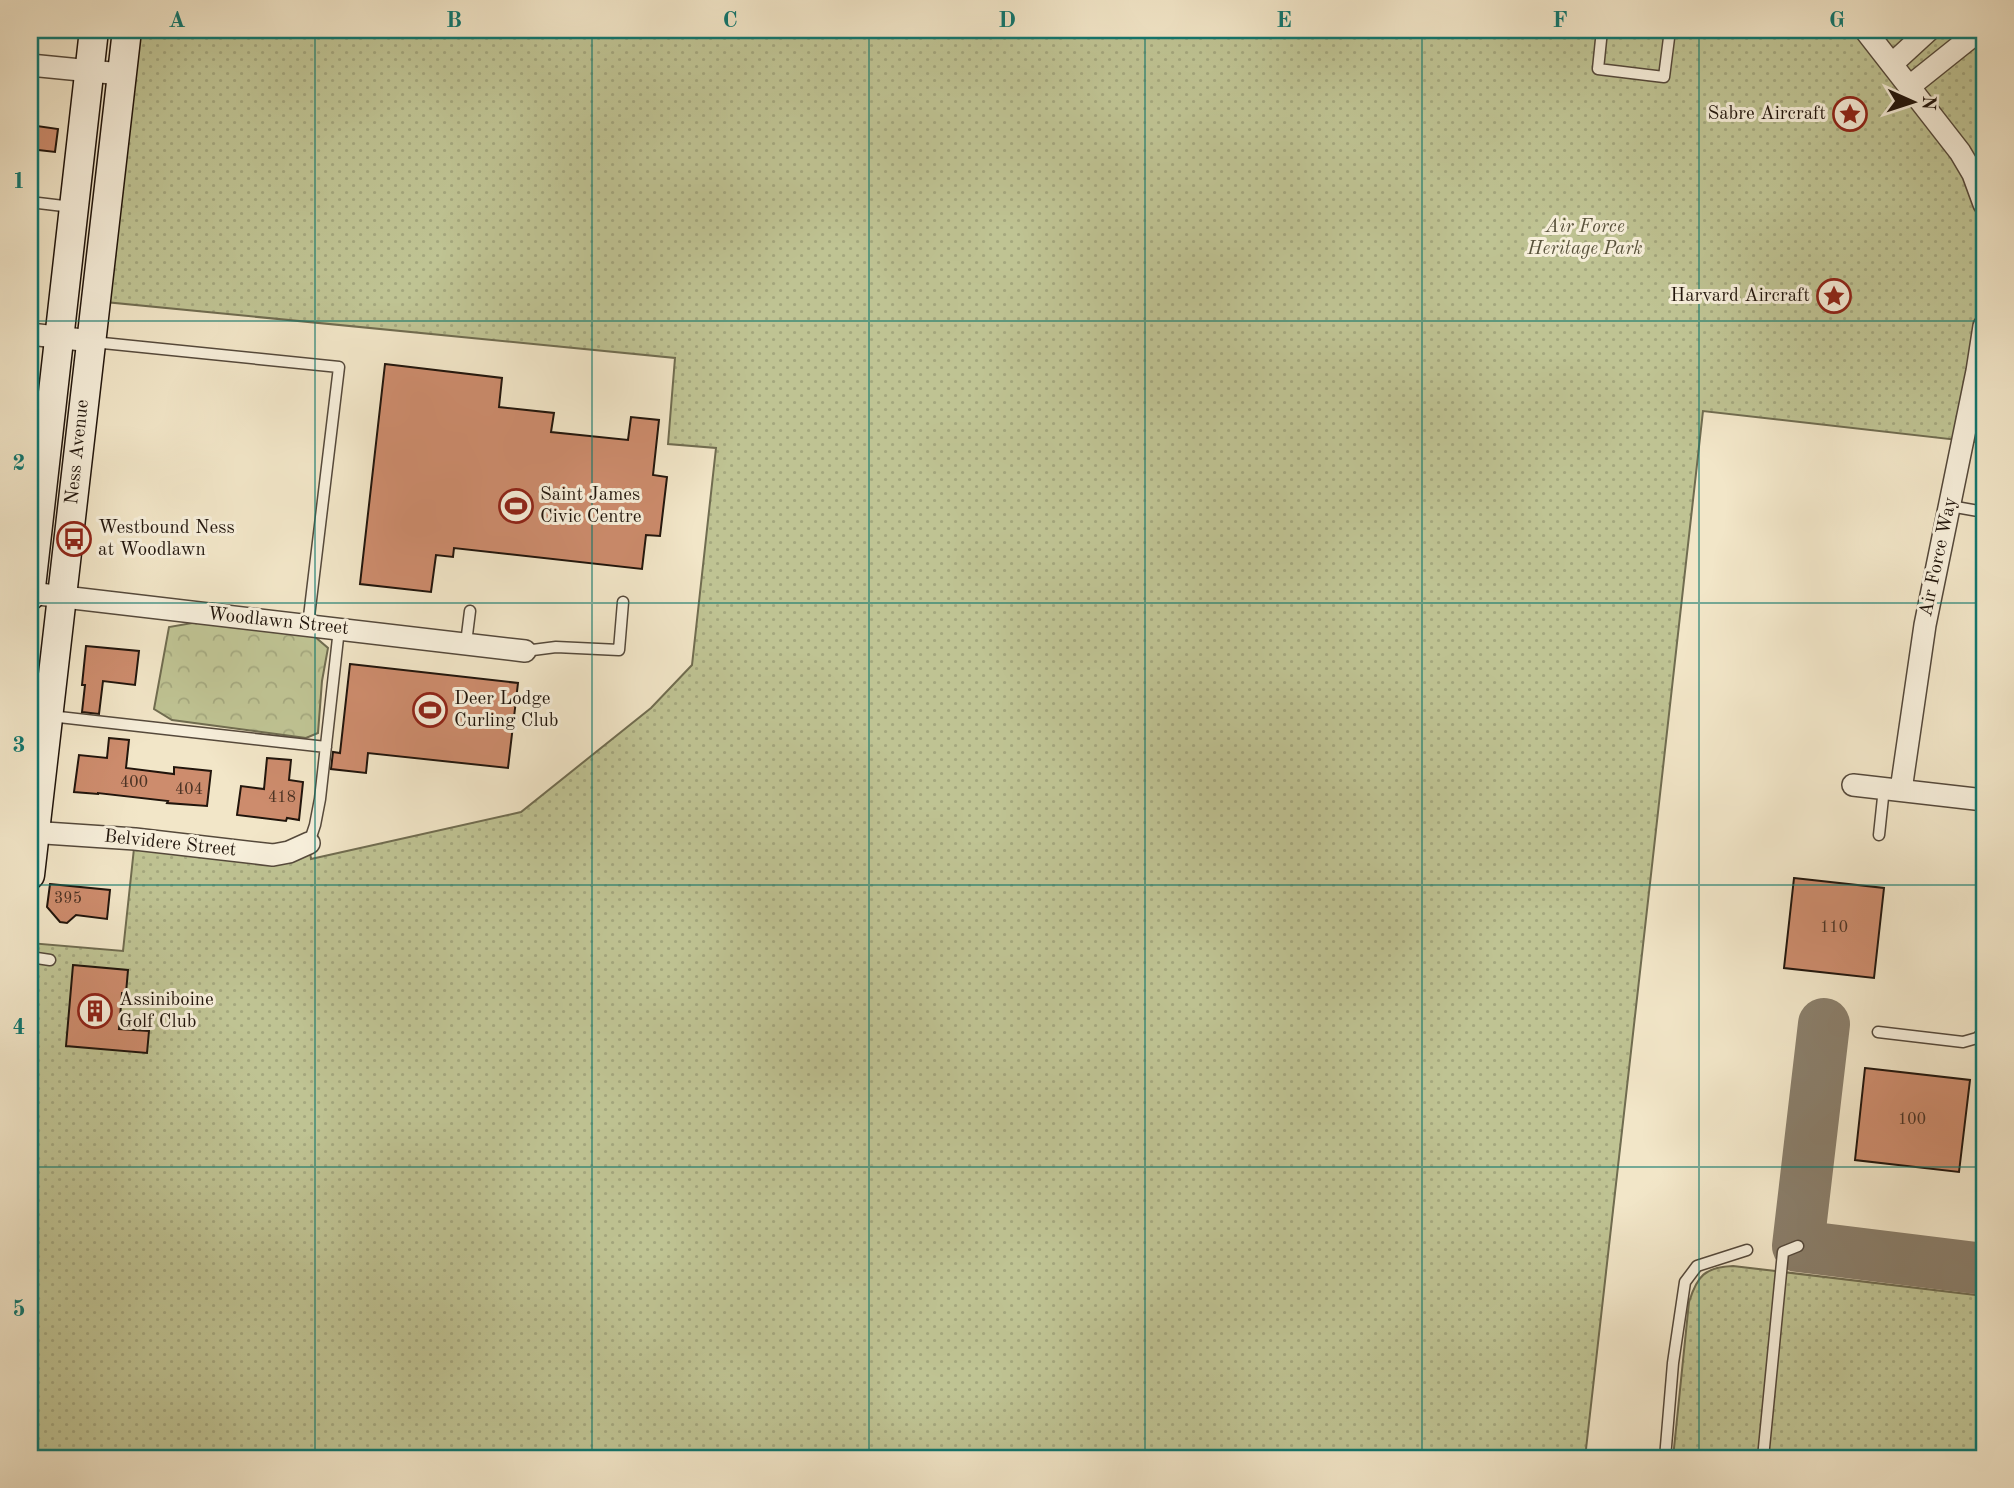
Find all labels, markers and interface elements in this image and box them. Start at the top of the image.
text: A [168,9,186,32]
text: B [446,9,462,32]
text: C [722,9,738,32]
text: D [998,9,1016,32]
text: E [1276,9,1292,32]
text: F [1552,9,1568,32]
text: G [1829,9,1845,32]
north arrow [1878,66,1948,136]
place icon: Sabre Aircraft [1831,95,1869,133]
text: N [1918,95,1937,111]
place label: Sabre Aircraft [1707,105,1826,124]
text: 1 [12,170,26,193]
park label: Air Force Heritage Park [1526,218,1643,259]
place icon: Harvard Aircraft [1815,277,1853,315]
place label: Harvard Aircraft [1670,287,1810,306]
street label: Ness Avenue [63,399,93,505]
text: 2 [12,452,26,475]
place label: Saint James Civic Centre [540,486,642,527]
sports icon: Saint James Civic Centre [497,487,535,525]
street label: Air Force Way [1917,495,1961,619]
place label: Westbound Ness at Woodlawn [98,519,235,560]
bus stop icon: Westbound Ness at Woodlawn [55,520,93,558]
street label: Woodlawn Street [206,605,350,639]
place label: Deer Lodge Curling Club [454,690,559,731]
sports icon: Deer Lodge Curling Club [411,691,449,729]
text: 3 [12,734,26,757]
house number: 400 [120,775,148,791]
house number: 404 [175,782,203,798]
house number: 418 [268,790,296,806]
street label: Belvidere Street [103,828,237,860]
house number: 395 [54,891,82,907]
house number: 110 [1820,920,1848,936]
place label: Assiniboine Golf Club [119,991,214,1032]
building icon: Assiniboine Golf Club [76,992,114,1030]
text: 4 [12,1016,26,1039]
house number: 100 [1898,1112,1926,1128]
text: 5 [12,1298,26,1321]

